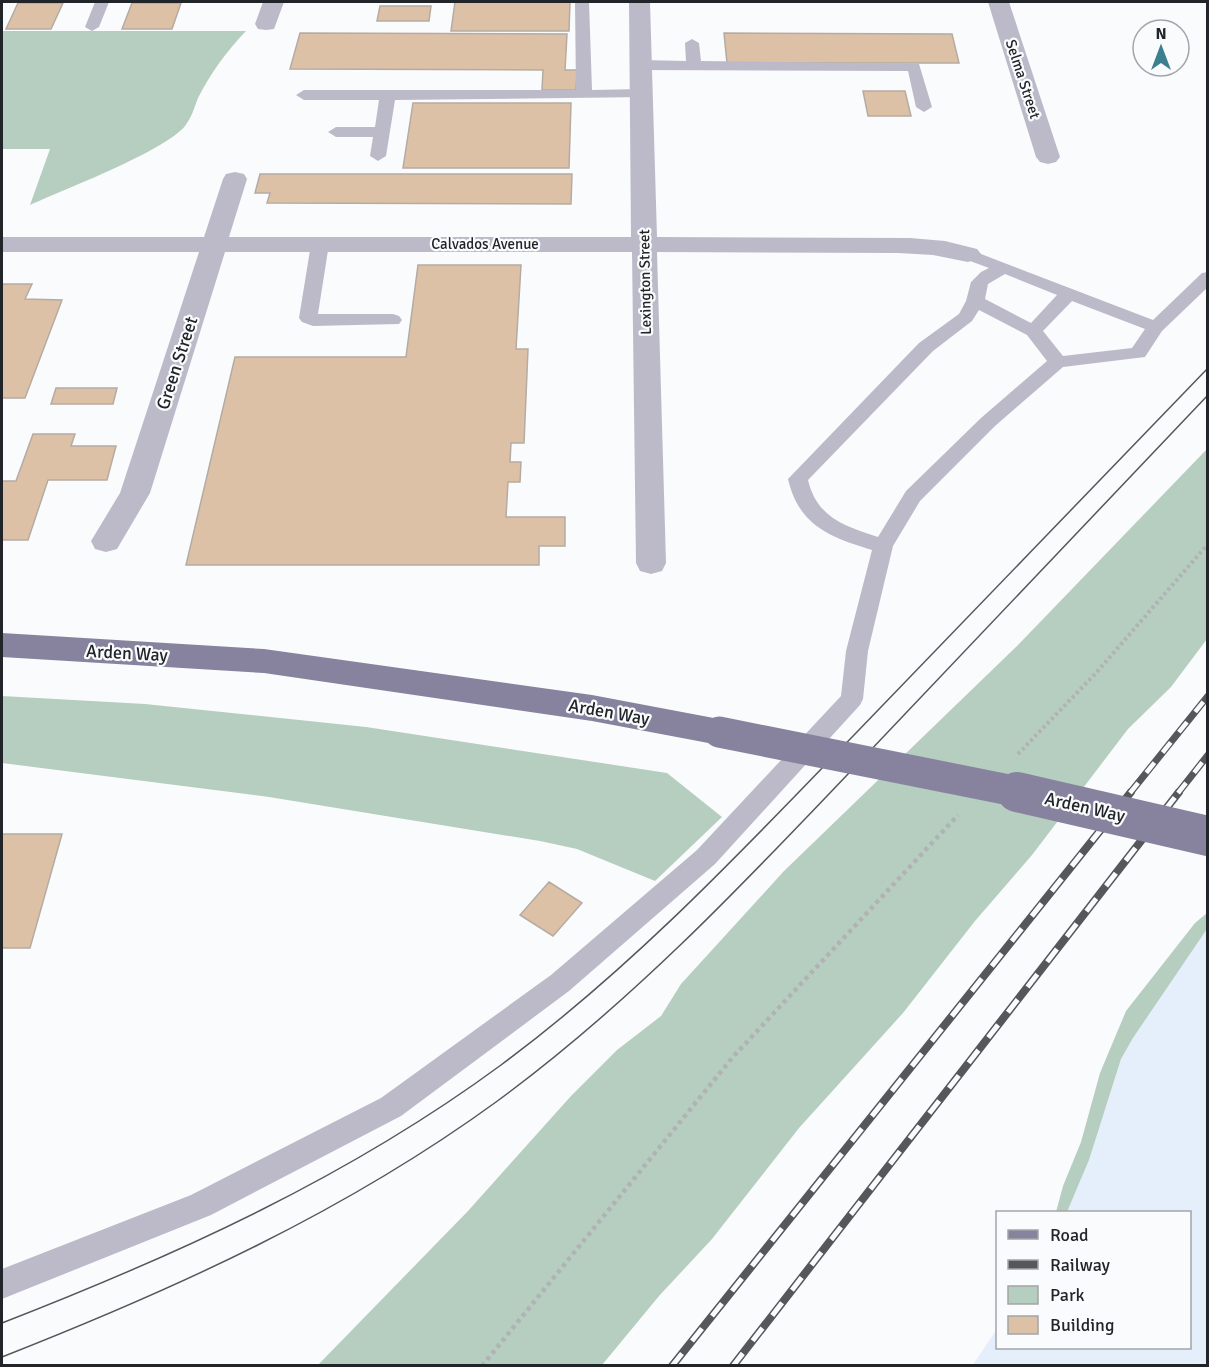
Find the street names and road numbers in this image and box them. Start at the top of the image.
street label: Selma Street [1002,37,1044,121]
street label: Lexington Street [635,229,655,335]
street label: Calvados Avenue [431,235,539,253]
street label: Green Street [152,314,202,412]
street label: Arden Way [86,640,169,666]
street label: Arden Way [567,694,652,730]
street label: Arden Way [1043,787,1128,827]

